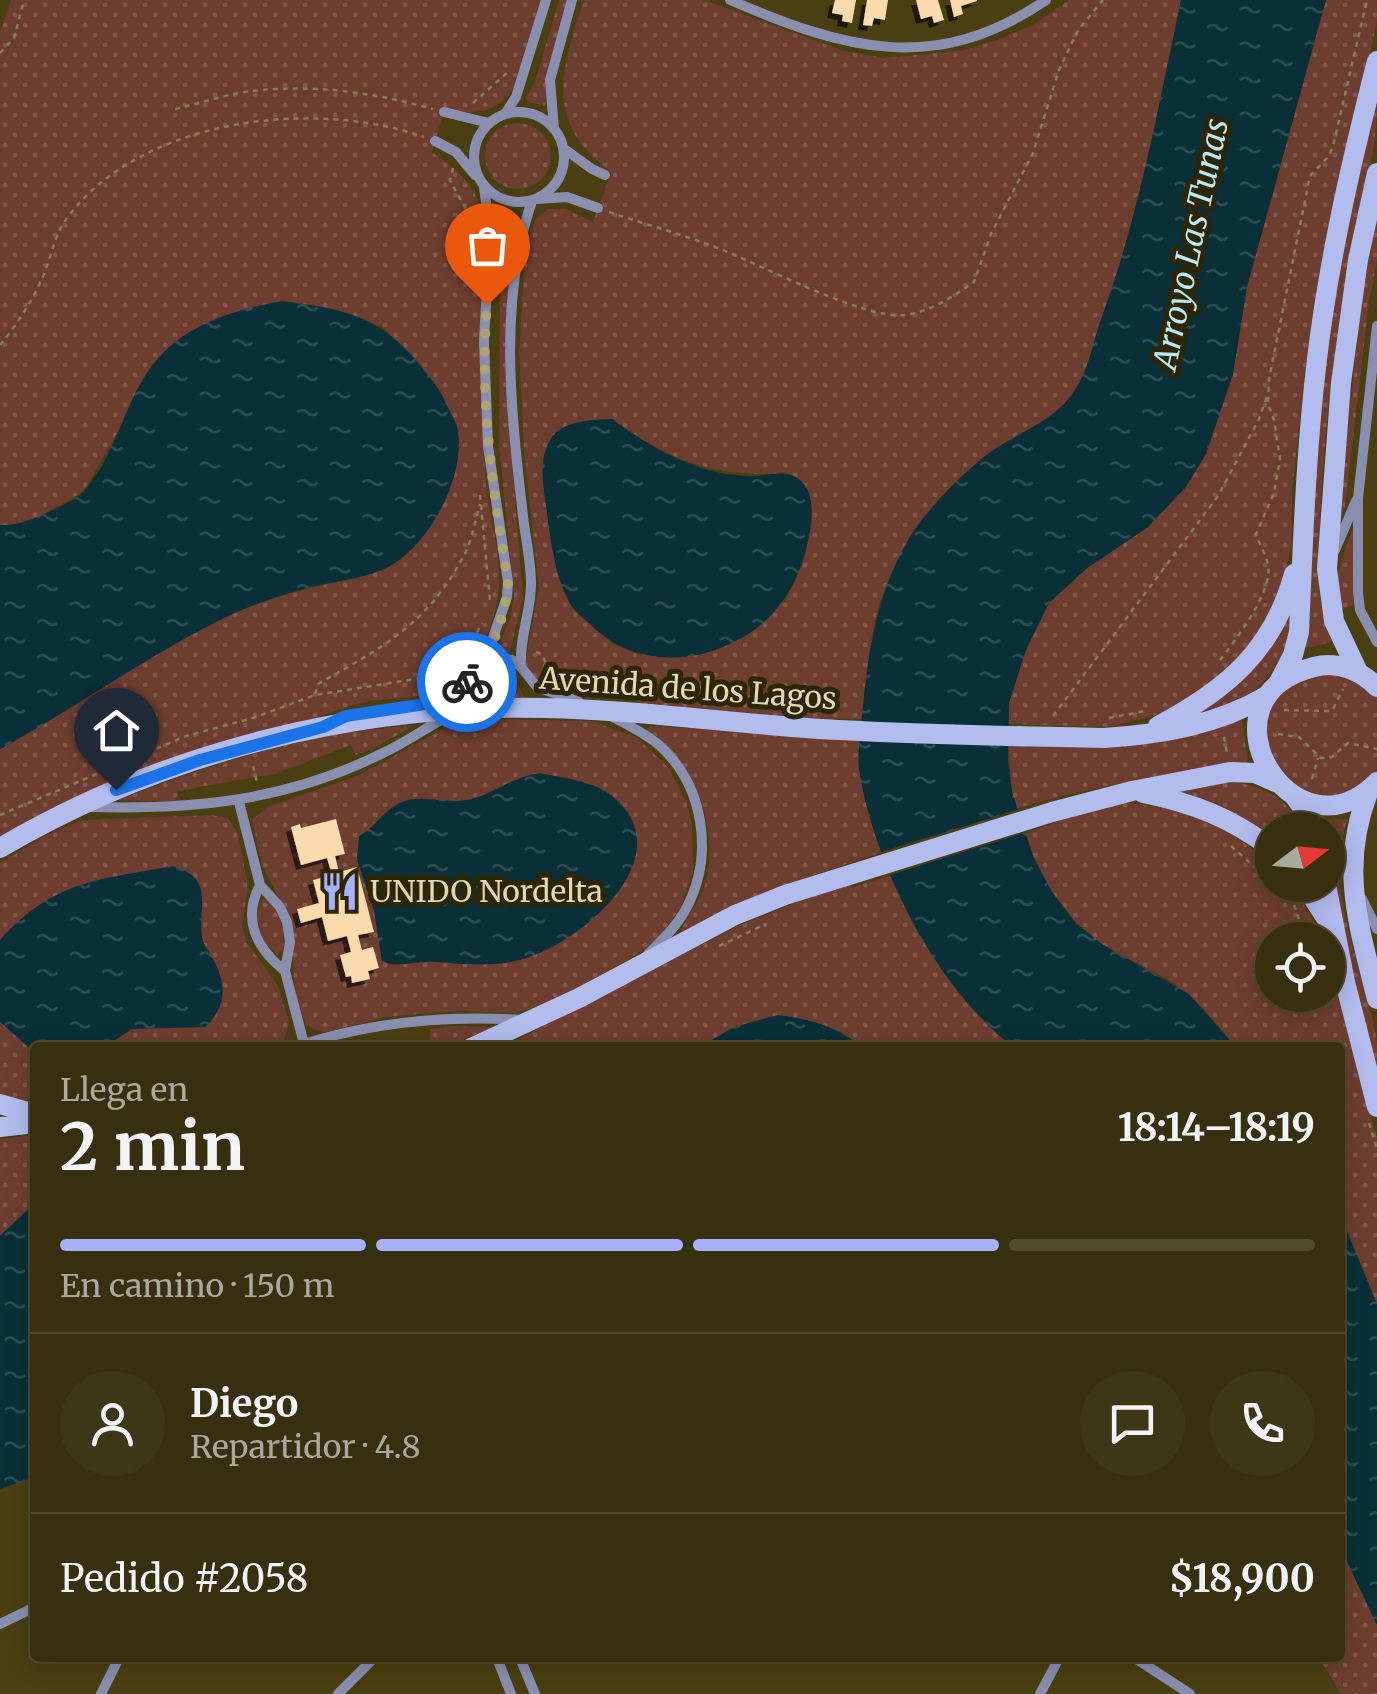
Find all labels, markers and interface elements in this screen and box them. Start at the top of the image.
water label: Arroyo Las Tunas [1144,115,1237,376]
pin [445,203,530,306]
icon: bag [460,218,515,273]
courier [417,632,517,732]
icon: bike [440,655,495,710]
street label: Avenida de los Lagos [537,659,838,717]
pin [74,688,159,791]
icon: home [89,703,144,758]
north arrow [1255,812,1345,902]
map controls [1255,812,1345,1012]
restaurant icon: UNIDO Nordelta [319,871,361,913]
place label: UNIDO Nordelta [370,872,603,910]
button: locate [1255,922,1345,1012]
text: Llega en [60,1070,188,1110]
text: 18:14–18:19 [1118,1104,1315,1151]
text: 2 min [60,1106,245,1188]
text: En camino · 150 m [60,1266,335,1306]
button: person [60,1371,165,1476]
button: chat [1080,1371,1185,1476]
button: phone [1210,1371,1315,1476]
text: Diego [190,1380,298,1427]
text: Repartidor · 4.8 [190,1427,421,1467]
text: Pedido #2058 [60,1555,308,1602]
text: $18,900 [1169,1555,1315,1602]

